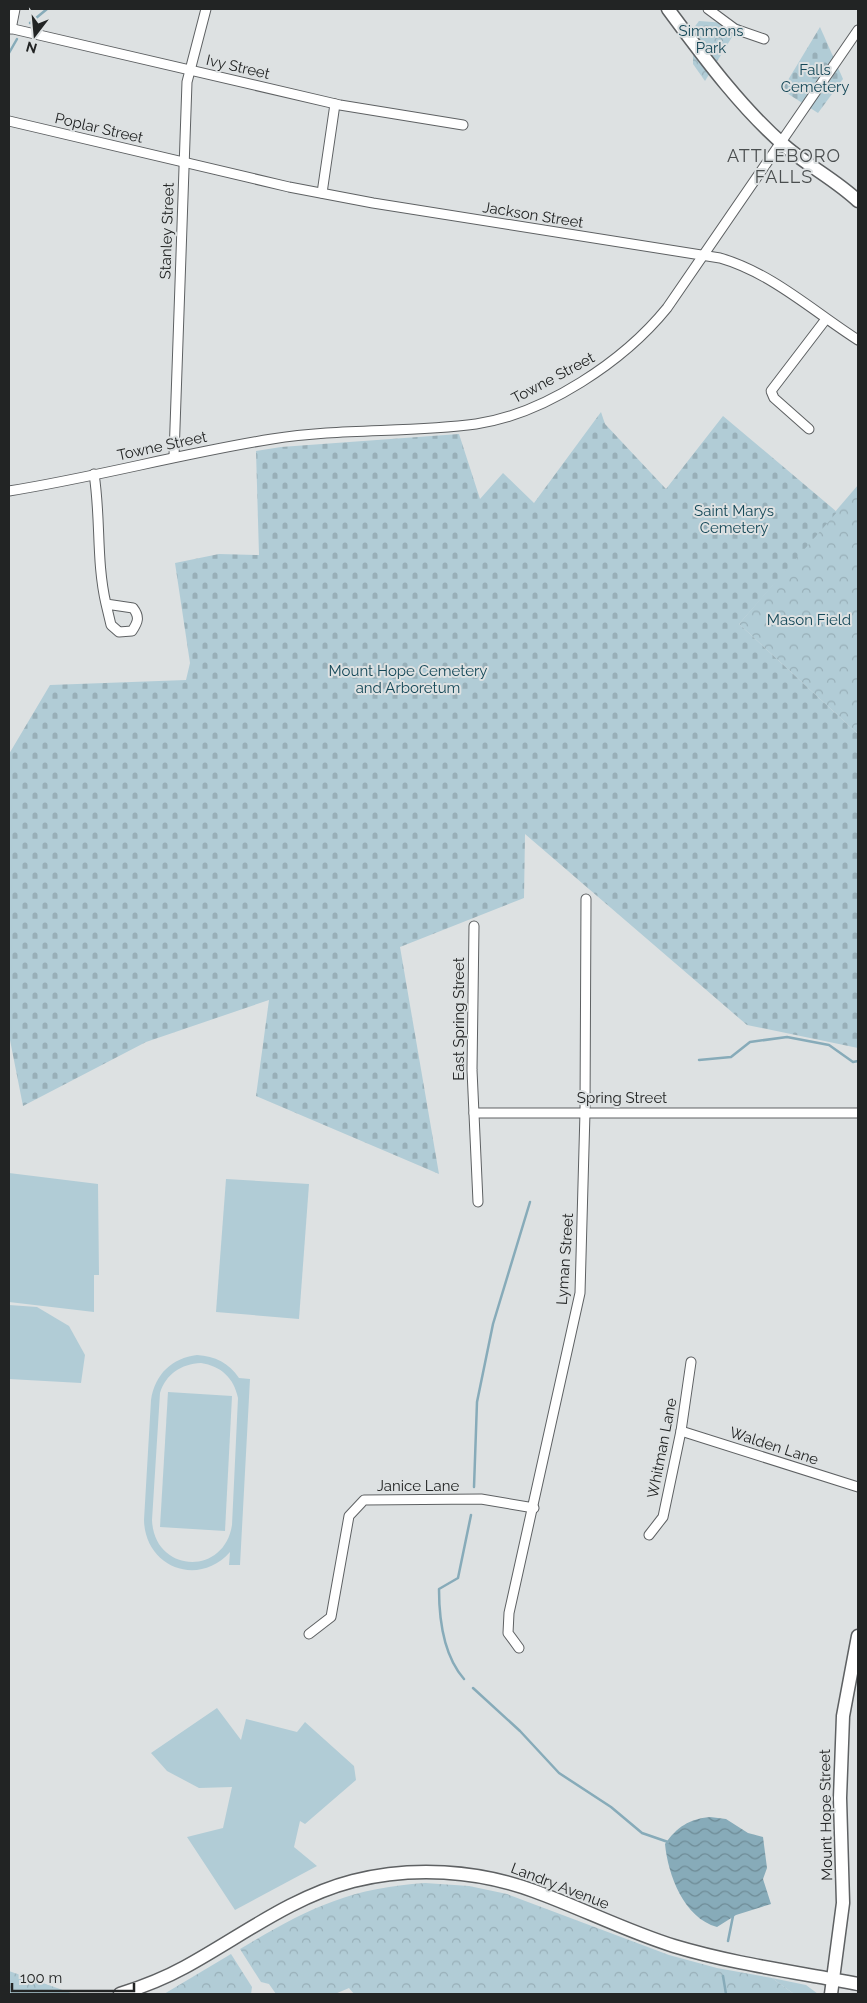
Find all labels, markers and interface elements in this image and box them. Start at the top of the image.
north arrow [10,10,60,60]
park label: Simmons Park [679,22,743,57]
text: N [24,38,39,57]
street label: Ivy Street [204,51,272,83]
park label: Falls Cemetery [781,61,849,96]
street label: Poplar Street [53,109,145,147]
district label: ATTLEBORO FALLS [727,145,841,187]
street label: Stanley Street [156,182,178,280]
street label: Jackson Street [481,198,585,232]
street label: Towne Street [508,349,598,407]
street label: Towne Street [115,428,209,464]
park label: Saint Marys Cemetery [694,502,774,537]
park label: Mason Field [767,611,851,629]
park label: Mount Hope Cemetery and Arboretum [329,662,487,697]
street label: East Spring Street [450,957,468,1081]
street label: Spring Street [577,1089,667,1107]
street label: Lyman Street [553,1213,577,1305]
street label: Whitman Lane [643,1396,681,1500]
street label: Walden Lane [727,1423,821,1469]
street label: Janice Lane [377,1477,459,1495]
street label: Mount Hope Street [816,1749,836,1881]
street label: Landry Avenue [508,1859,612,1913]
scale bar [12,1960,135,1992]
text: 100 m [20,1969,62,1987]

